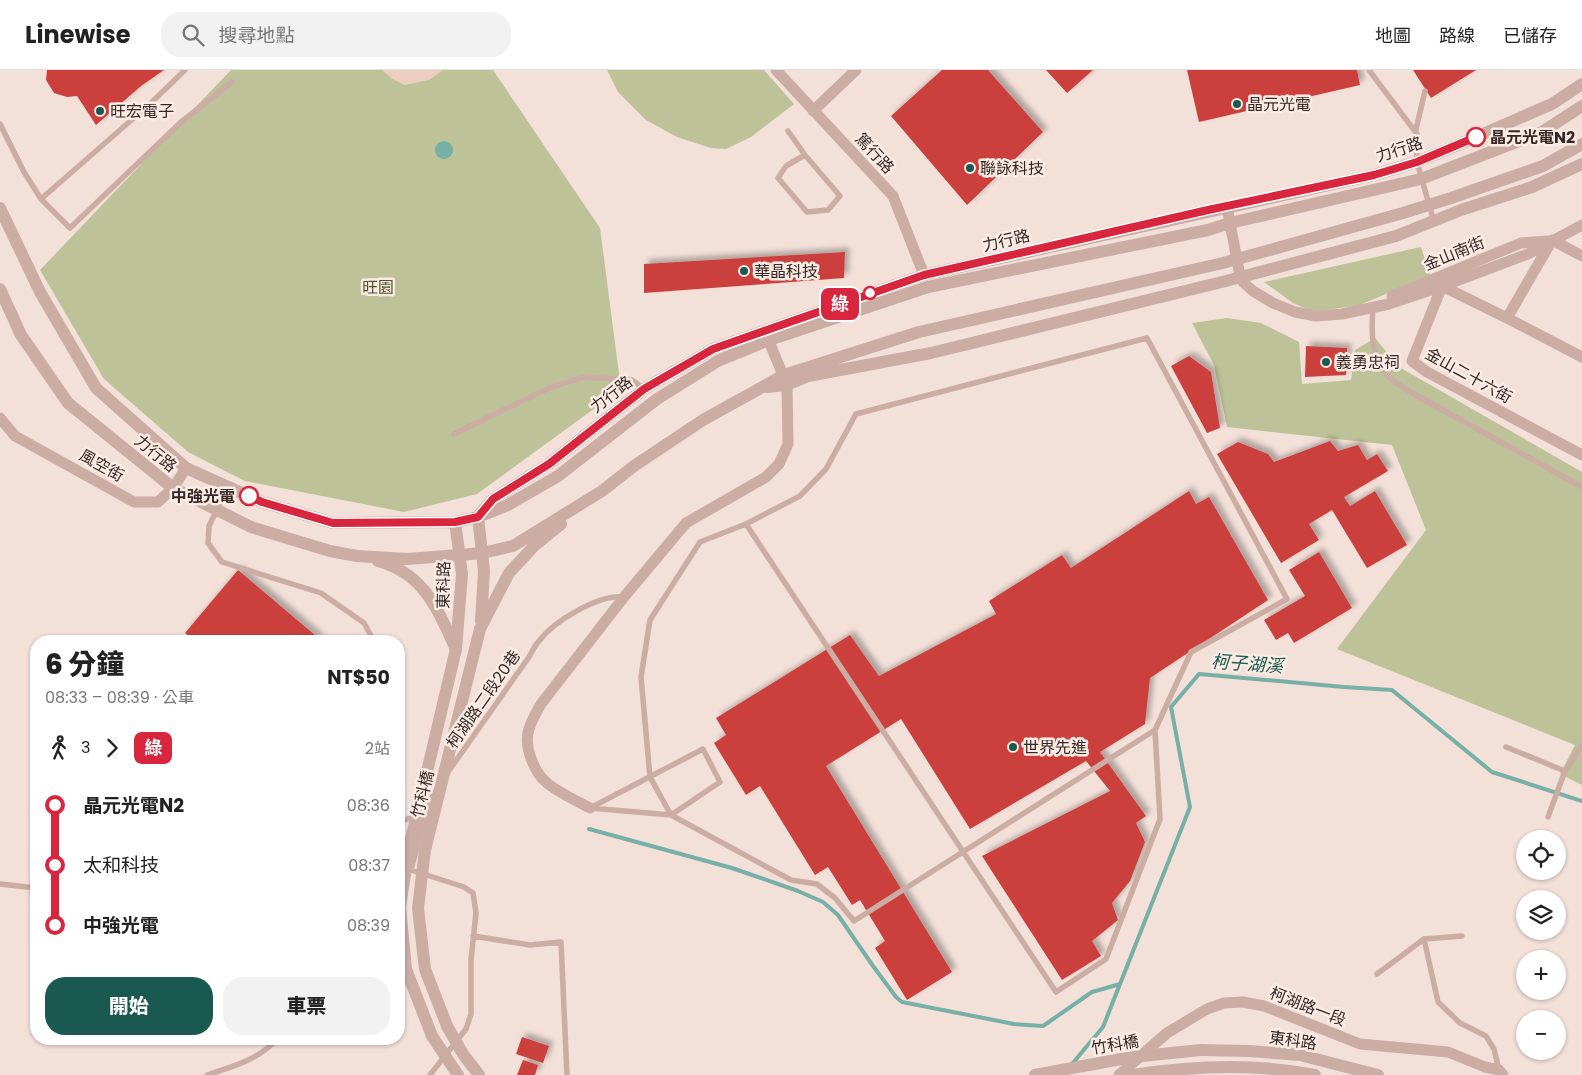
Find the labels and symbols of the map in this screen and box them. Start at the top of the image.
place label: 晶元光電 [1247,93,1311,116]
marker: 晶元光電 [1231,98,1243,110]
place label: 旺宏電子 [110,100,174,123]
marker: 旺宏電子 [94,105,106,117]
place label: 晶元光電N2 [1490,126,1575,149]
marker: 晶元光電N2 [1466,127,1486,147]
street label: 篤行路 [850,128,899,179]
street label: 力行路 [1373,131,1426,168]
place label: 聯詠科技 [980,157,1044,180]
marker: 聯詠科技 [964,162,976,174]
street label: 力行路 [980,224,1032,257]
street label: 金山南街 [1420,231,1488,276]
place label: 華晶科技 [754,260,818,283]
marker: 華晶科技 [738,265,750,277]
park label: 旺園 [362,276,394,299]
unlabelled marker [863,286,877,300]
line badge: 綠 [824,288,856,320]
street label: 金山二十六街 [1421,342,1516,409]
place label: 義勇忠祠 [1336,351,1400,374]
marker: 義勇忠祠 [1320,356,1332,368]
street label: 力行路 [585,371,637,418]
street label: 力行路 [130,429,182,477]
street label: 風空街 [75,444,128,487]
place label: 中強光電 [171,485,235,508]
marker: 中強光電 [239,486,259,506]
street label: 東科路 [432,561,455,609]
street label: 柯湖路二段20巷 [441,645,526,753]
water label: 柯子湖溪 [1210,649,1287,679]
place label: 世界先進 [1023,736,1087,759]
marker: 世界先進 [1007,741,1019,753]
street label: 竹科橋 [406,768,439,820]
street label: 柯湖路一段 [1266,981,1349,1032]
street label: 東科路 [1268,1026,1318,1055]
street label: 竹科橋 [1090,1029,1141,1060]

